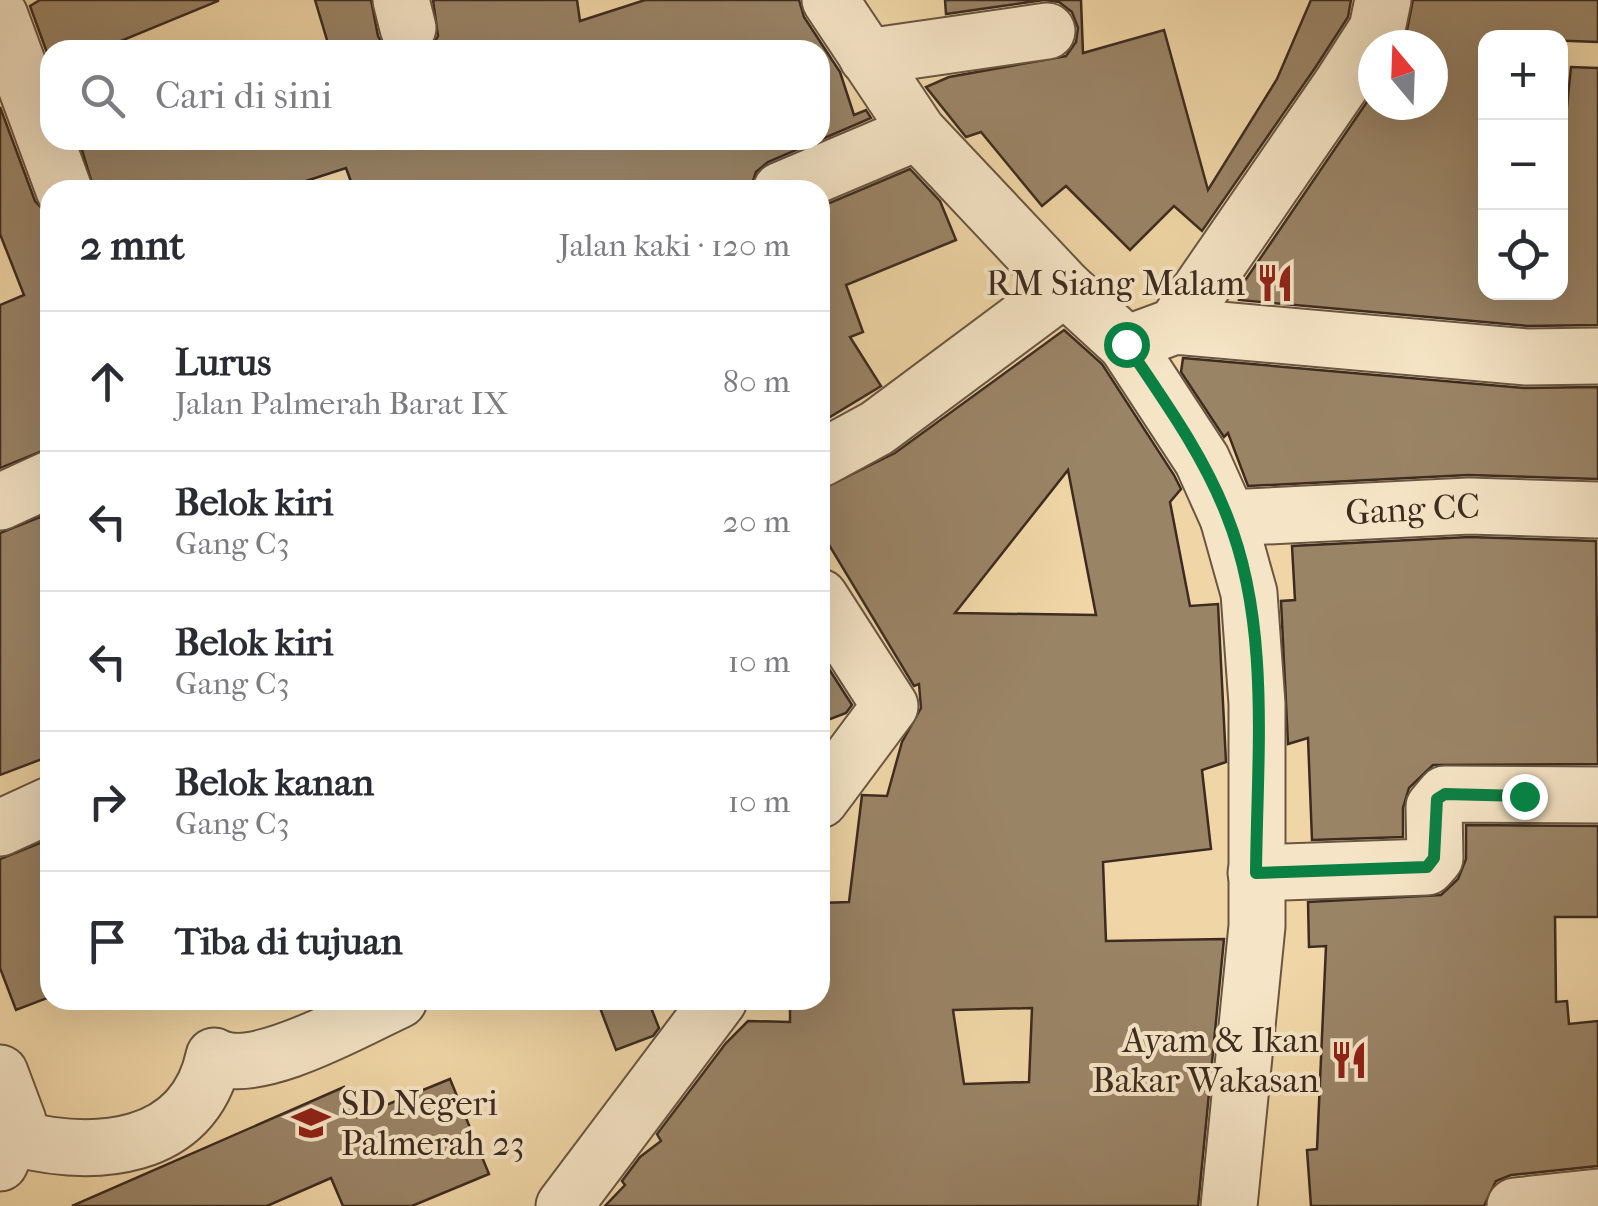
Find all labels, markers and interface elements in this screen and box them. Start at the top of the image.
north arrow [1358,30,1448,120]
map controls [1478,30,1568,300]
button: + [1478,30,1568,120]
search box [40,40,830,150]
icon: search [75,68,130,123]
text: Cari di sini [155,73,332,118]
button: − [1478,120,1568,210]
button: locate [1478,210,1568,300]
text: 2 mnt [80,221,185,270]
text: Jalan kaki · 120 m [558,227,790,264]
restaurant icon: RM Siang Malam [1254,262,1296,304]
place label: RM Siang Malam [986,263,1245,304]
route start [1104,322,1150,368]
text: Lurus [175,340,271,385]
icon: ahead [80,354,135,409]
text: 80 m [723,363,790,400]
text: Jalan Palmerah Barat IX [175,385,508,422]
text: Belok kiri [175,480,334,525]
street label: Gang CC [1345,485,1481,533]
icon: left [80,494,135,549]
text: 20 m [722,503,790,540]
text: Gang C3 [175,525,290,562]
text: Belok kiri [175,620,334,665]
icon: left [80,634,135,689]
text: 10 m [728,643,790,680]
text: Gang C3 [175,665,290,702]
text: Belok kanan [175,760,374,805]
icon: right [80,774,135,829]
route end [1502,774,1548,820]
text: 10 m [728,783,790,820]
text: Gang C3 [175,805,290,842]
icon: arrive [80,914,135,969]
text: Tiba di tujuan [175,919,402,964]
place label: Ayam & Ikan Bakar Wakasan [1092,1020,1319,1101]
restaurant icon: Ayam & Ikan Bakar Wakasan [1328,1039,1370,1081]
place label: SD Negeri Palmerah 23 [341,1083,525,1164]
school or university icon: SD Negeri Palmerah 23 [290,1102,332,1144]

